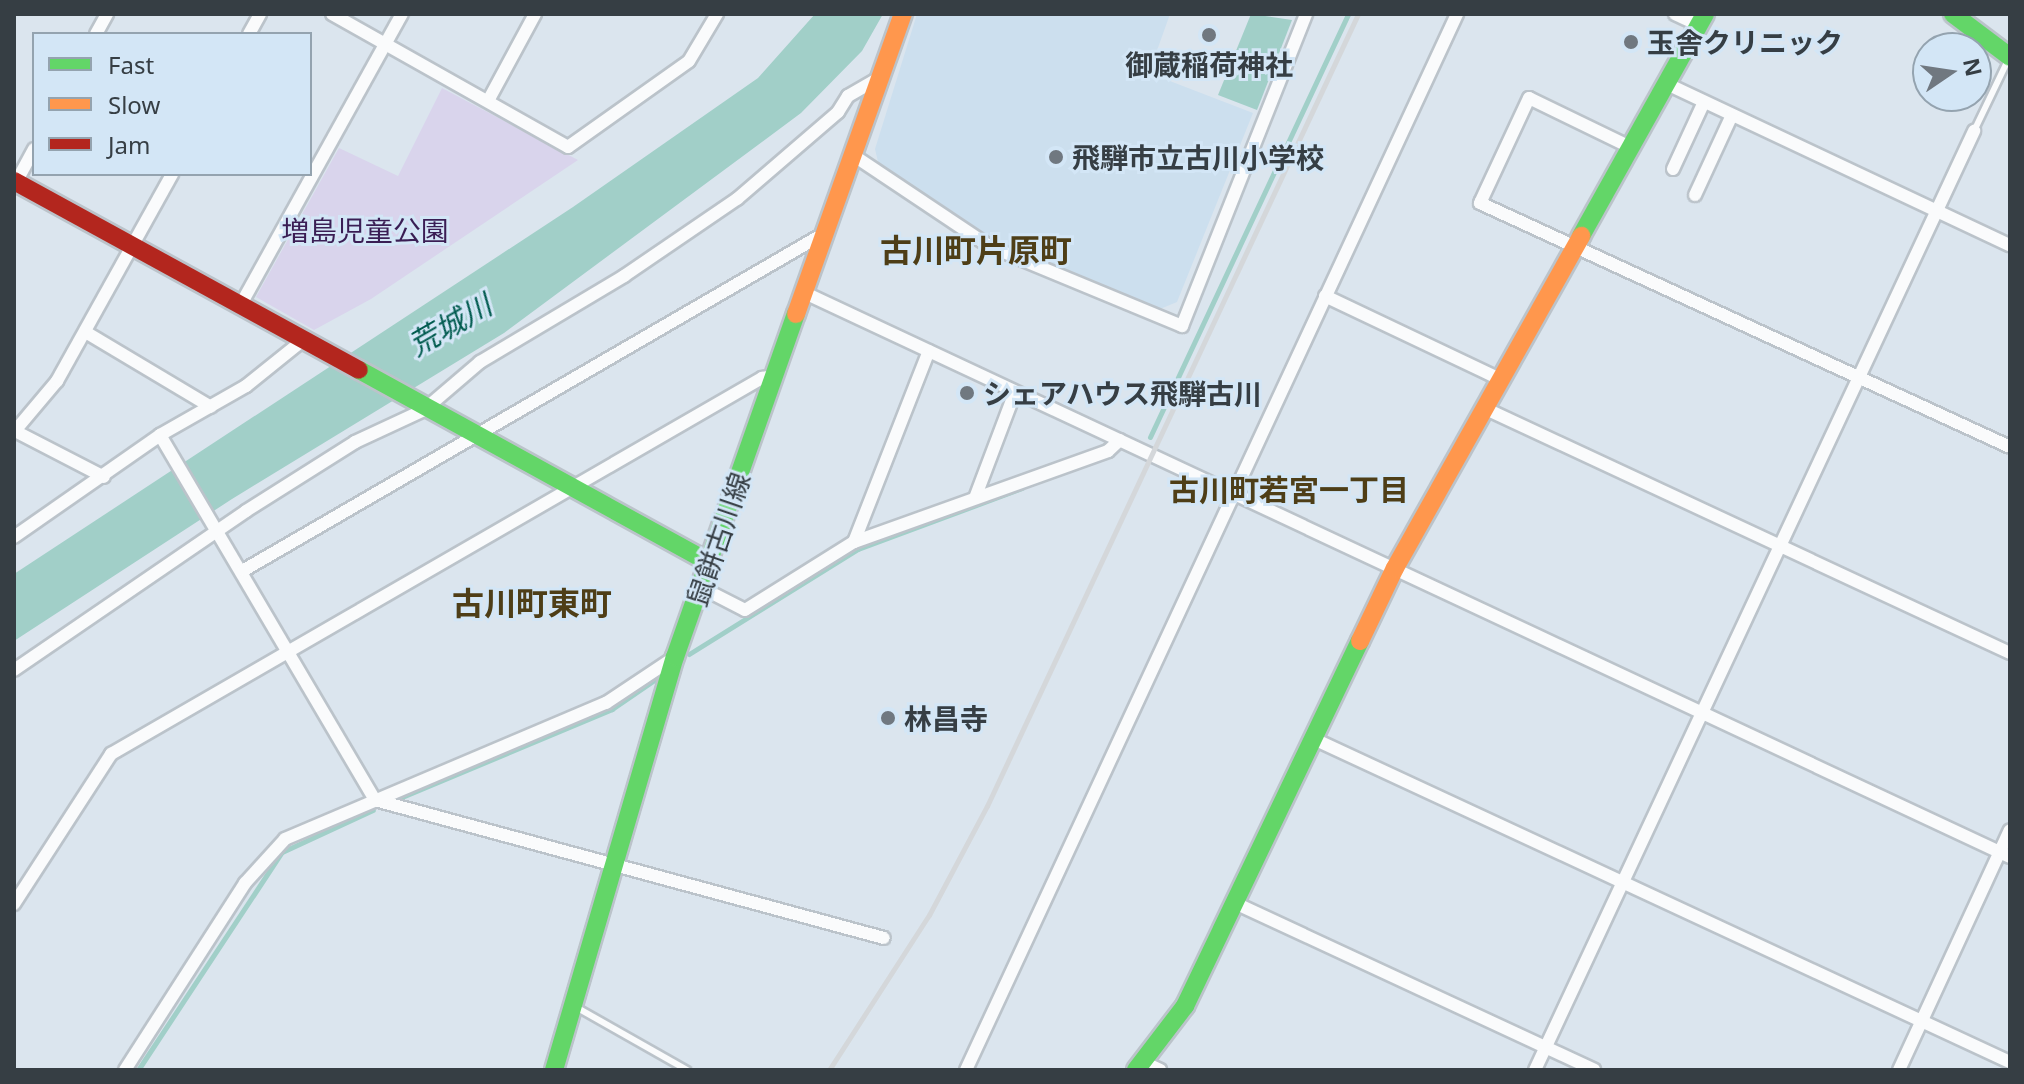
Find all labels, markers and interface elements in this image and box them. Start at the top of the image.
place label: 玉舎クリニック [1647,25,1843,59]
marker: 御蔵稲荷神社 [1200,26,1218,44]
legend [32,32,312,176]
north arrow [1912,32,1992,112]
marker: 玉舎クリニック [1622,33,1640,51]
place label: 御蔵稲荷神社 [1125,47,1293,81]
text: Fast [108,48,154,81]
text: N [1957,55,1990,79]
text: Slow [108,88,160,121]
text: Jam [108,128,150,161]
place label: 飛騨市立古川小学校 [1072,140,1324,174]
marker: 飛騨市立古川小学校 [1047,148,1065,166]
park label: 増島児童公園 [281,213,449,247]
district label: 古川町片原町 [880,231,1072,269]
water label: 荒城川 [402,287,498,363]
place label: シェアハウス飛騨古川 [983,376,1263,410]
marker: シェアハウス飛騨古川 [958,384,976,402]
street label: 鼠餅古川線 [679,467,757,611]
district label: 古川町若宮一丁目 [1169,472,1409,508]
district label: 古川町東町 [452,584,612,622]
place label: 林昌寺 [904,701,988,735]
marker: 林昌寺 [879,709,897,727]

